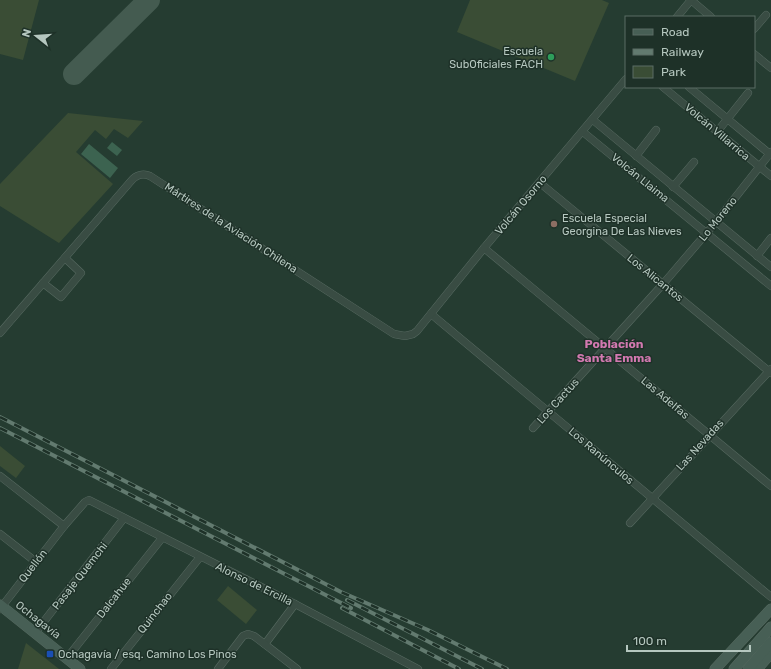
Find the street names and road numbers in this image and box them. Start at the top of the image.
street label: Volcán Villarrica [682,101,752,163]
street label: Volcán Llaima [608,151,672,205]
street label: Volcán Osorno [492,173,550,237]
street label: Mártires de la Aviación Chilena [162,180,300,276]
street label: Lo Moreno [696,194,740,244]
street label: Los Alicantos [624,252,686,305]
street label: Las Adelfas [638,374,692,422]
street label: Los Cactus [534,375,582,426]
street label: Las Nevadas [674,416,727,473]
street label: Los Ranúnculos [566,425,637,487]
street label: Pasaje Quemchi [50,540,110,612]
street label: Quellón [16,547,50,585]
street label: Alonso de Ercilla [213,560,295,608]
street label: Dalcahue [94,575,134,621]
street label: Quinchao [135,590,175,636]
street label: Ochagavía [13,598,63,642]

